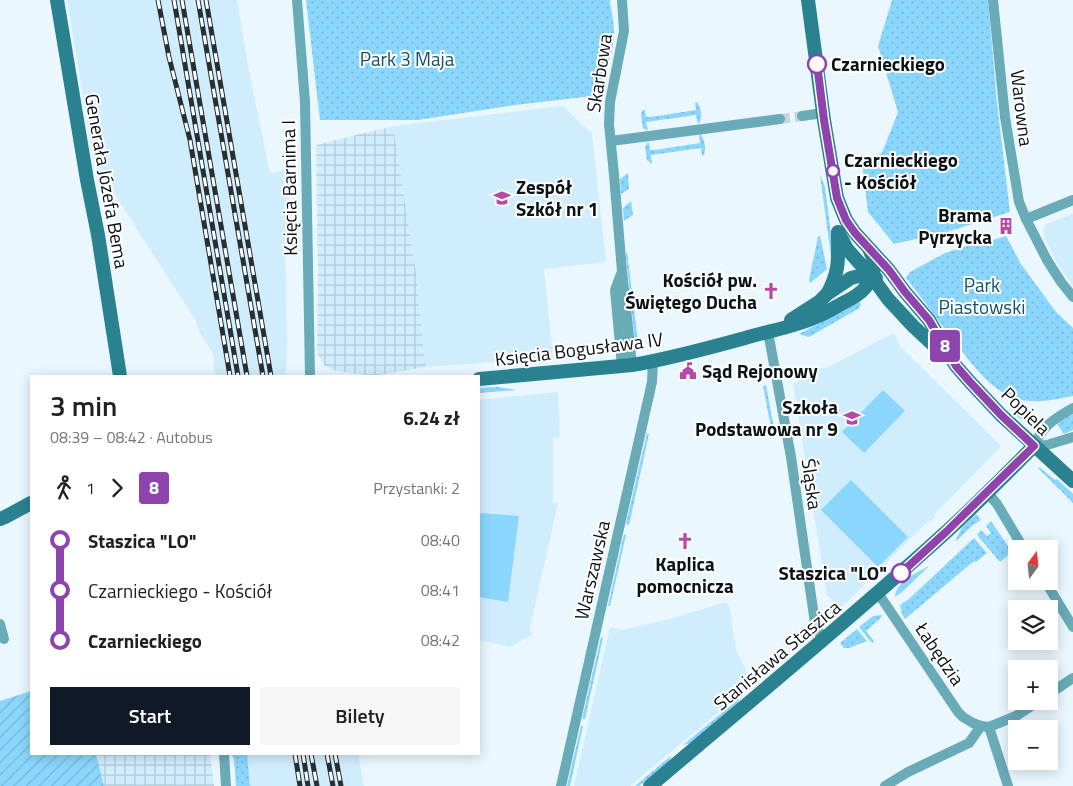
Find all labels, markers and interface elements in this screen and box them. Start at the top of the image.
street label: Skarbowa [578,31,619,114]
park label: Park 3 Maja [360,44,455,73]
place label: Czarnieckiego [831,49,945,78]
marker: Czarnieckiego [807,54,827,74]
street label: Warowna [1003,68,1042,148]
street label: Generała Józefa Bema [78,91,137,271]
street label: Księcia Barnima I [273,120,304,256]
place label: Czarnieckiego - Kościół [844,145,958,196]
marker: Czarnieckiego - Kościół [826,164,840,178]
place label: Zespół Szkół nr 1 [516,172,599,223]
school or university icon: Zespół Szkół nr 1 [492,188,512,208]
place label: Brama Pyrzycka [918,200,992,251]
building icon: Brama Pyrzycka [996,216,1016,236]
place label: Kościół pw. Świętego Ducha [625,265,757,316]
park label: Park Piastowski [939,270,1025,321]
church icon: Kościół pw. Świętego Ducha [761,281,781,301]
street label: Księcia Bogusława IV [493,324,665,373]
line badge: 8 [929,330,961,362]
text: 8 [940,332,950,359]
place label: Sąd Rejonowy [702,356,818,385]
public building icon: Sąd Rejonowy [678,361,698,381]
street label: Popiela [995,380,1058,442]
text: 3 min [50,384,117,427]
place label: Szkoła Podstawowa nr 9 [695,392,838,443]
text: 6.24 zł [403,403,460,432]
school or university icon: Szkoła Podstawowa nr 9 [842,408,862,428]
text: 08:39 – 08:42 · Autobus [50,425,213,449]
street label: Śląska [795,456,831,512]
icon: walk [50,474,78,502]
icon: forward [103,474,131,502]
text: 8 [149,474,159,501]
text: 1 [86,476,95,500]
text: Przystanki: 2 [373,476,460,500]
street label: Warszawska [566,517,617,623]
text: Staszica "LO" [88,526,197,555]
text: 08:40 [421,528,460,552]
church icon: Kaplica pomocnicza [675,531,695,551]
north arrow [1008,540,1058,590]
map controls [1008,540,1058,770]
place label: Kaplica pomocnicza [636,549,734,600]
place label: Staszica "LO" [778,558,887,587]
marker: Staszica "LO" [891,563,911,583]
text: Czarnieckiego - Kościół [88,576,272,605]
text: 08:41 [421,578,460,602]
street label: Stanisława Staszica [707,592,847,717]
button: layers [1008,600,1058,650]
street label: Łabędzia [908,615,972,692]
text: Czarnieckiego [88,626,202,655]
text: 08:42 [421,628,460,652]
button: + [1008,660,1058,710]
button: Start [50,687,250,745]
button: Bilety [260,687,460,745]
button: − [1008,720,1058,770]

